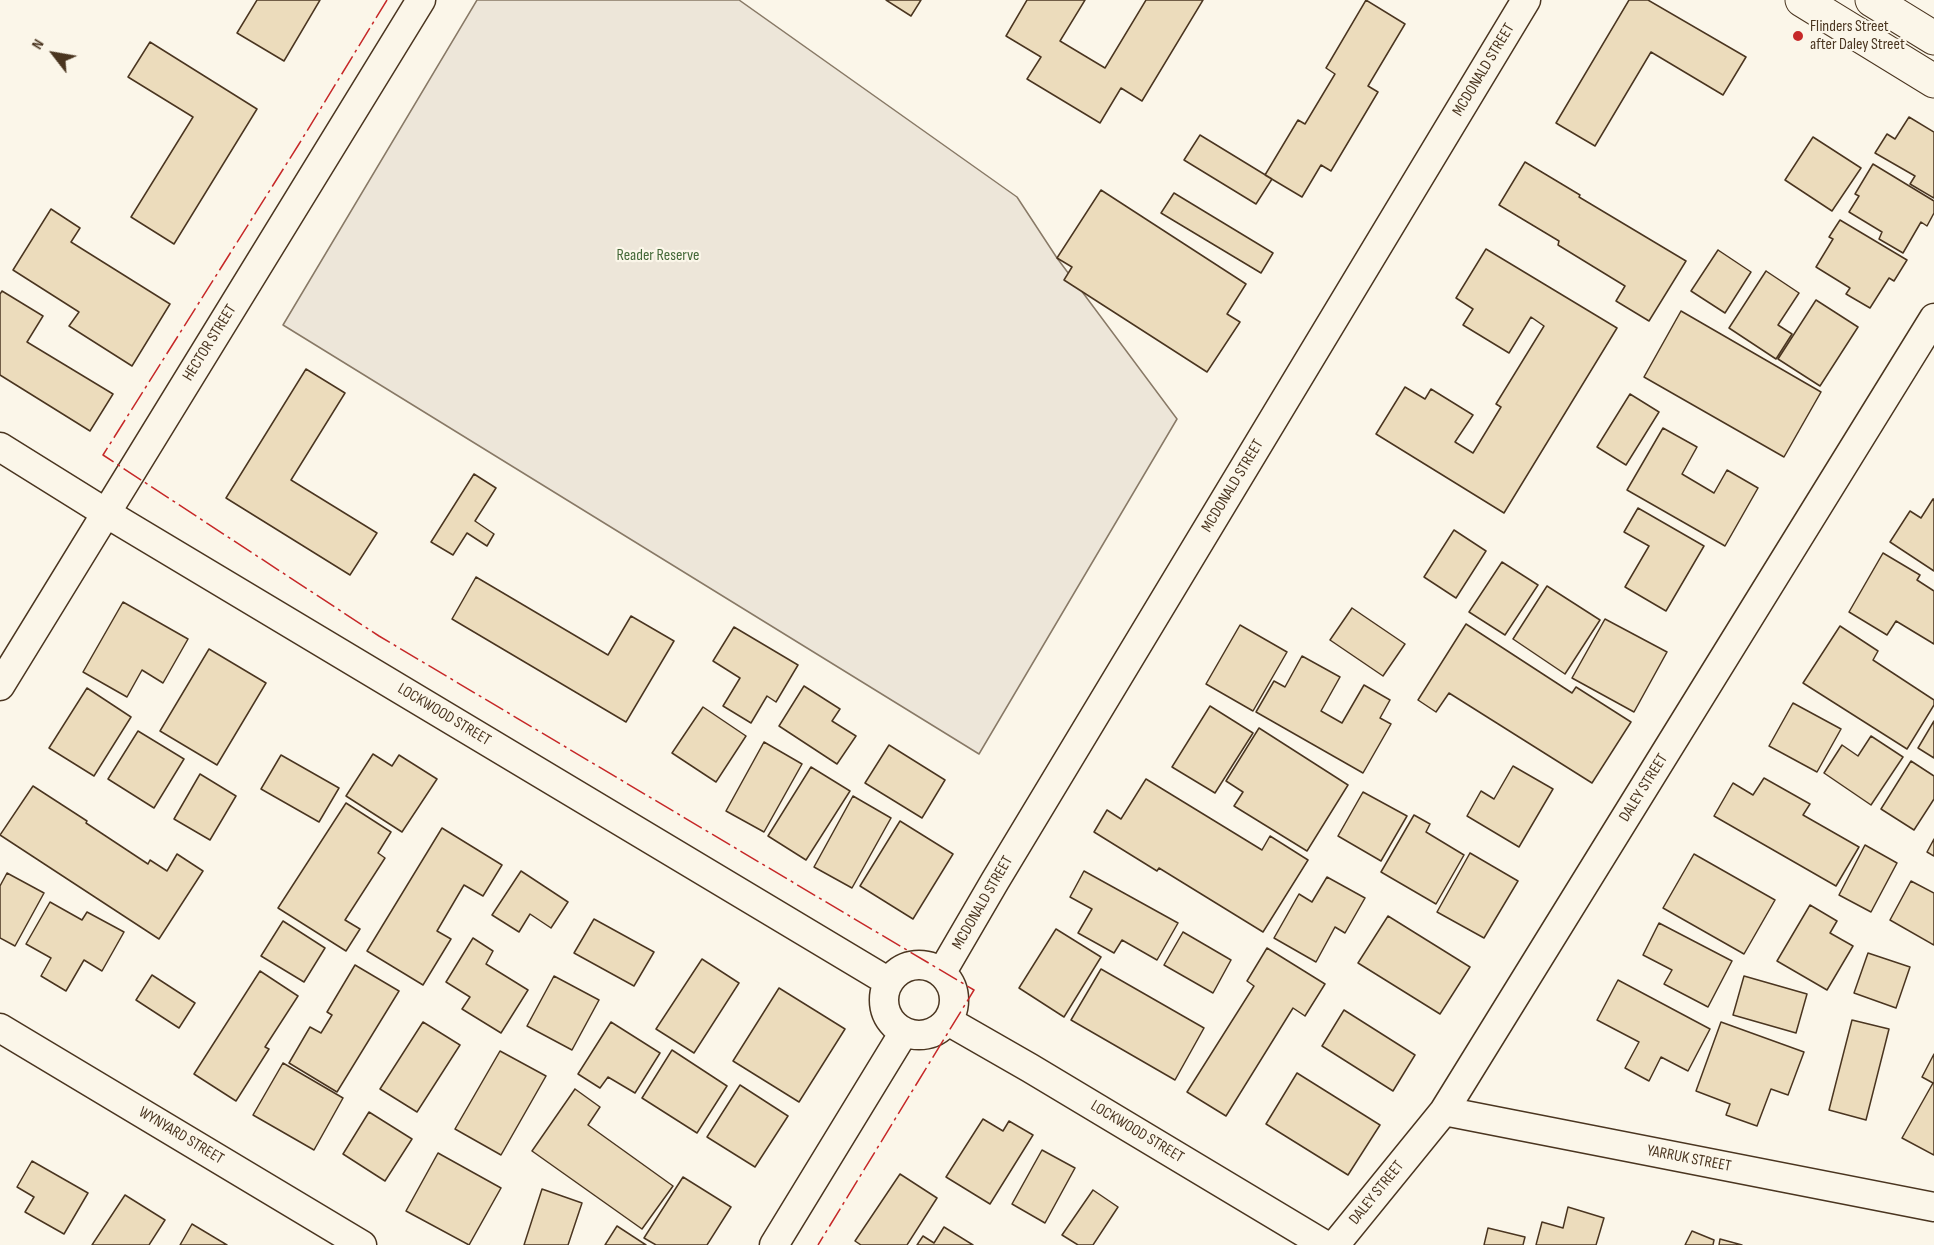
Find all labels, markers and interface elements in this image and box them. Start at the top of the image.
place label: Flinders Street after Daley Street [1810,17,1905,55]
street label: MCDONALD STREET [1449,20,1519,120]
north arrow [24,24,84,84]
marker: Flinders Street after Daley Street [1791,29,1805,43]
text: N [28,36,48,53]
park label: Reader Reserve [616,246,700,266]
street label: HECTOR STREET [179,301,241,385]
street label: MCDONALD STREET [1198,436,1268,536]
street label: LOCKWOOD STREET [394,680,494,750]
street label: DALEY STREET [1616,750,1672,826]
street label: MCDONALD STREET [949,853,1017,953]
street label: LOCKWOOD STREET [1087,1097,1187,1167]
street label: WYNYARD STREET [135,1103,227,1169]
street label: YARRUK STREET [1645,1141,1733,1177]
street label: DALEY STREET [1345,1157,1409,1229]

